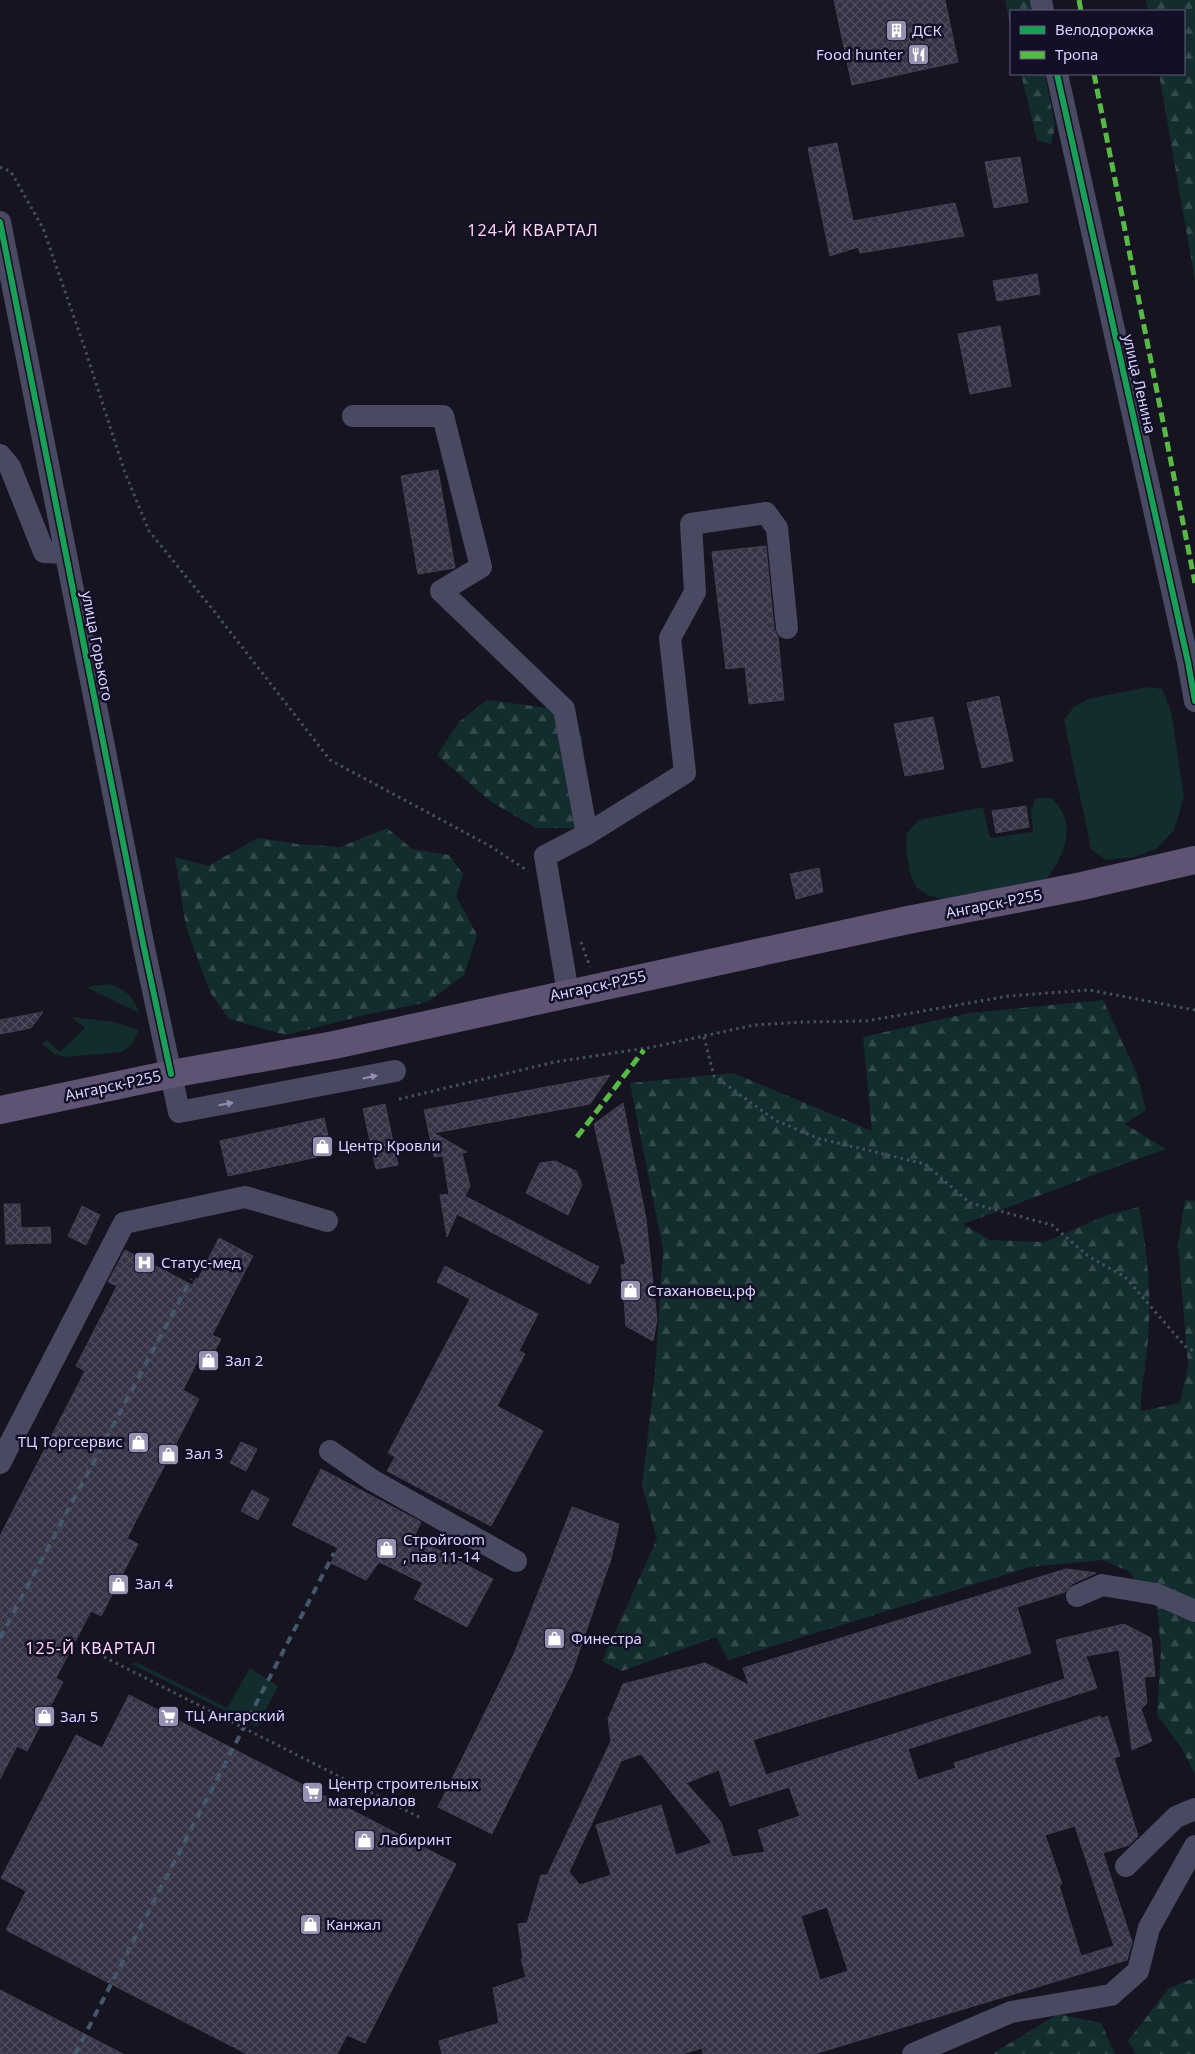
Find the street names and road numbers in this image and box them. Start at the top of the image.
street label: улица Ленина [1119,332,1161,435]
street label: улица Горького [78,589,118,703]
street label: Ангарск-Р255 [944,884,1044,922]
street label: Ангарск-Р255 [548,965,648,1005]
street label: Ангарск-Р255 [63,1065,163,1105]

